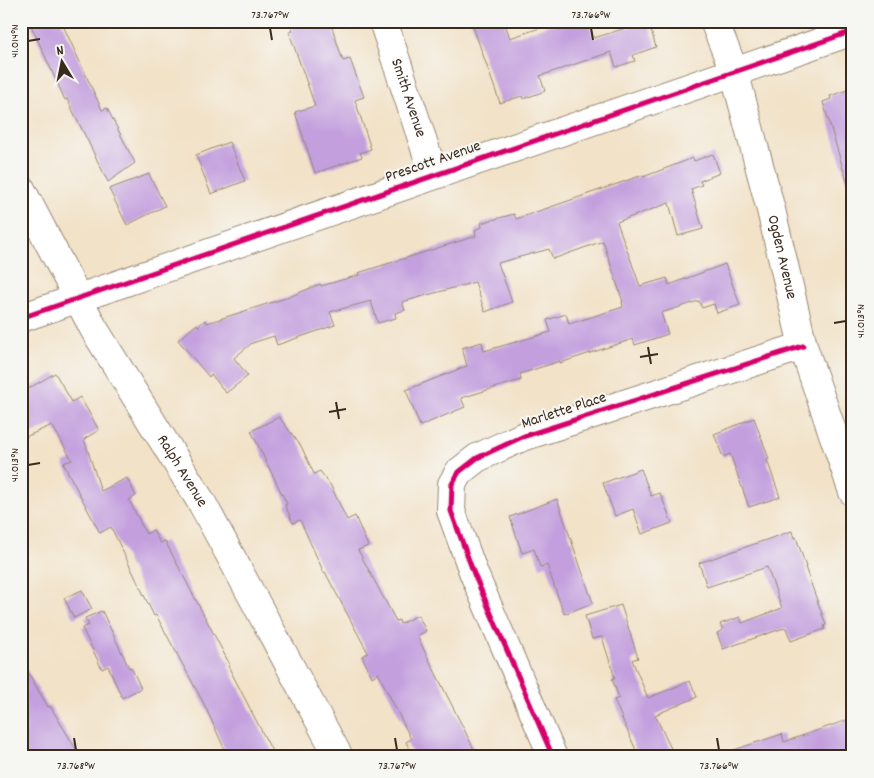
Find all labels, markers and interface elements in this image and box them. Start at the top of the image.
text: 73.767°W [251,7,289,24]
text: 73.766°W [571,7,611,24]
text: 41.014°N [7,24,24,58]
north arrow [38,38,88,88]
text: N [55,41,65,62]
street label: Smith Avenue [385,55,432,140]
street label: Prescott Avenue [382,135,484,189]
street label: Ogden Avenue [761,213,803,301]
text: 41.013°N [853,304,870,338]
street label: Marlette Place [518,386,610,436]
street label: Ralph Avenue [151,430,213,512]
text: 41.013°N [7,448,24,482]
text: 73.768°W [57,758,95,775]
text: 73.767°W [378,758,416,775]
text: 73.766°W [699,758,739,775]

